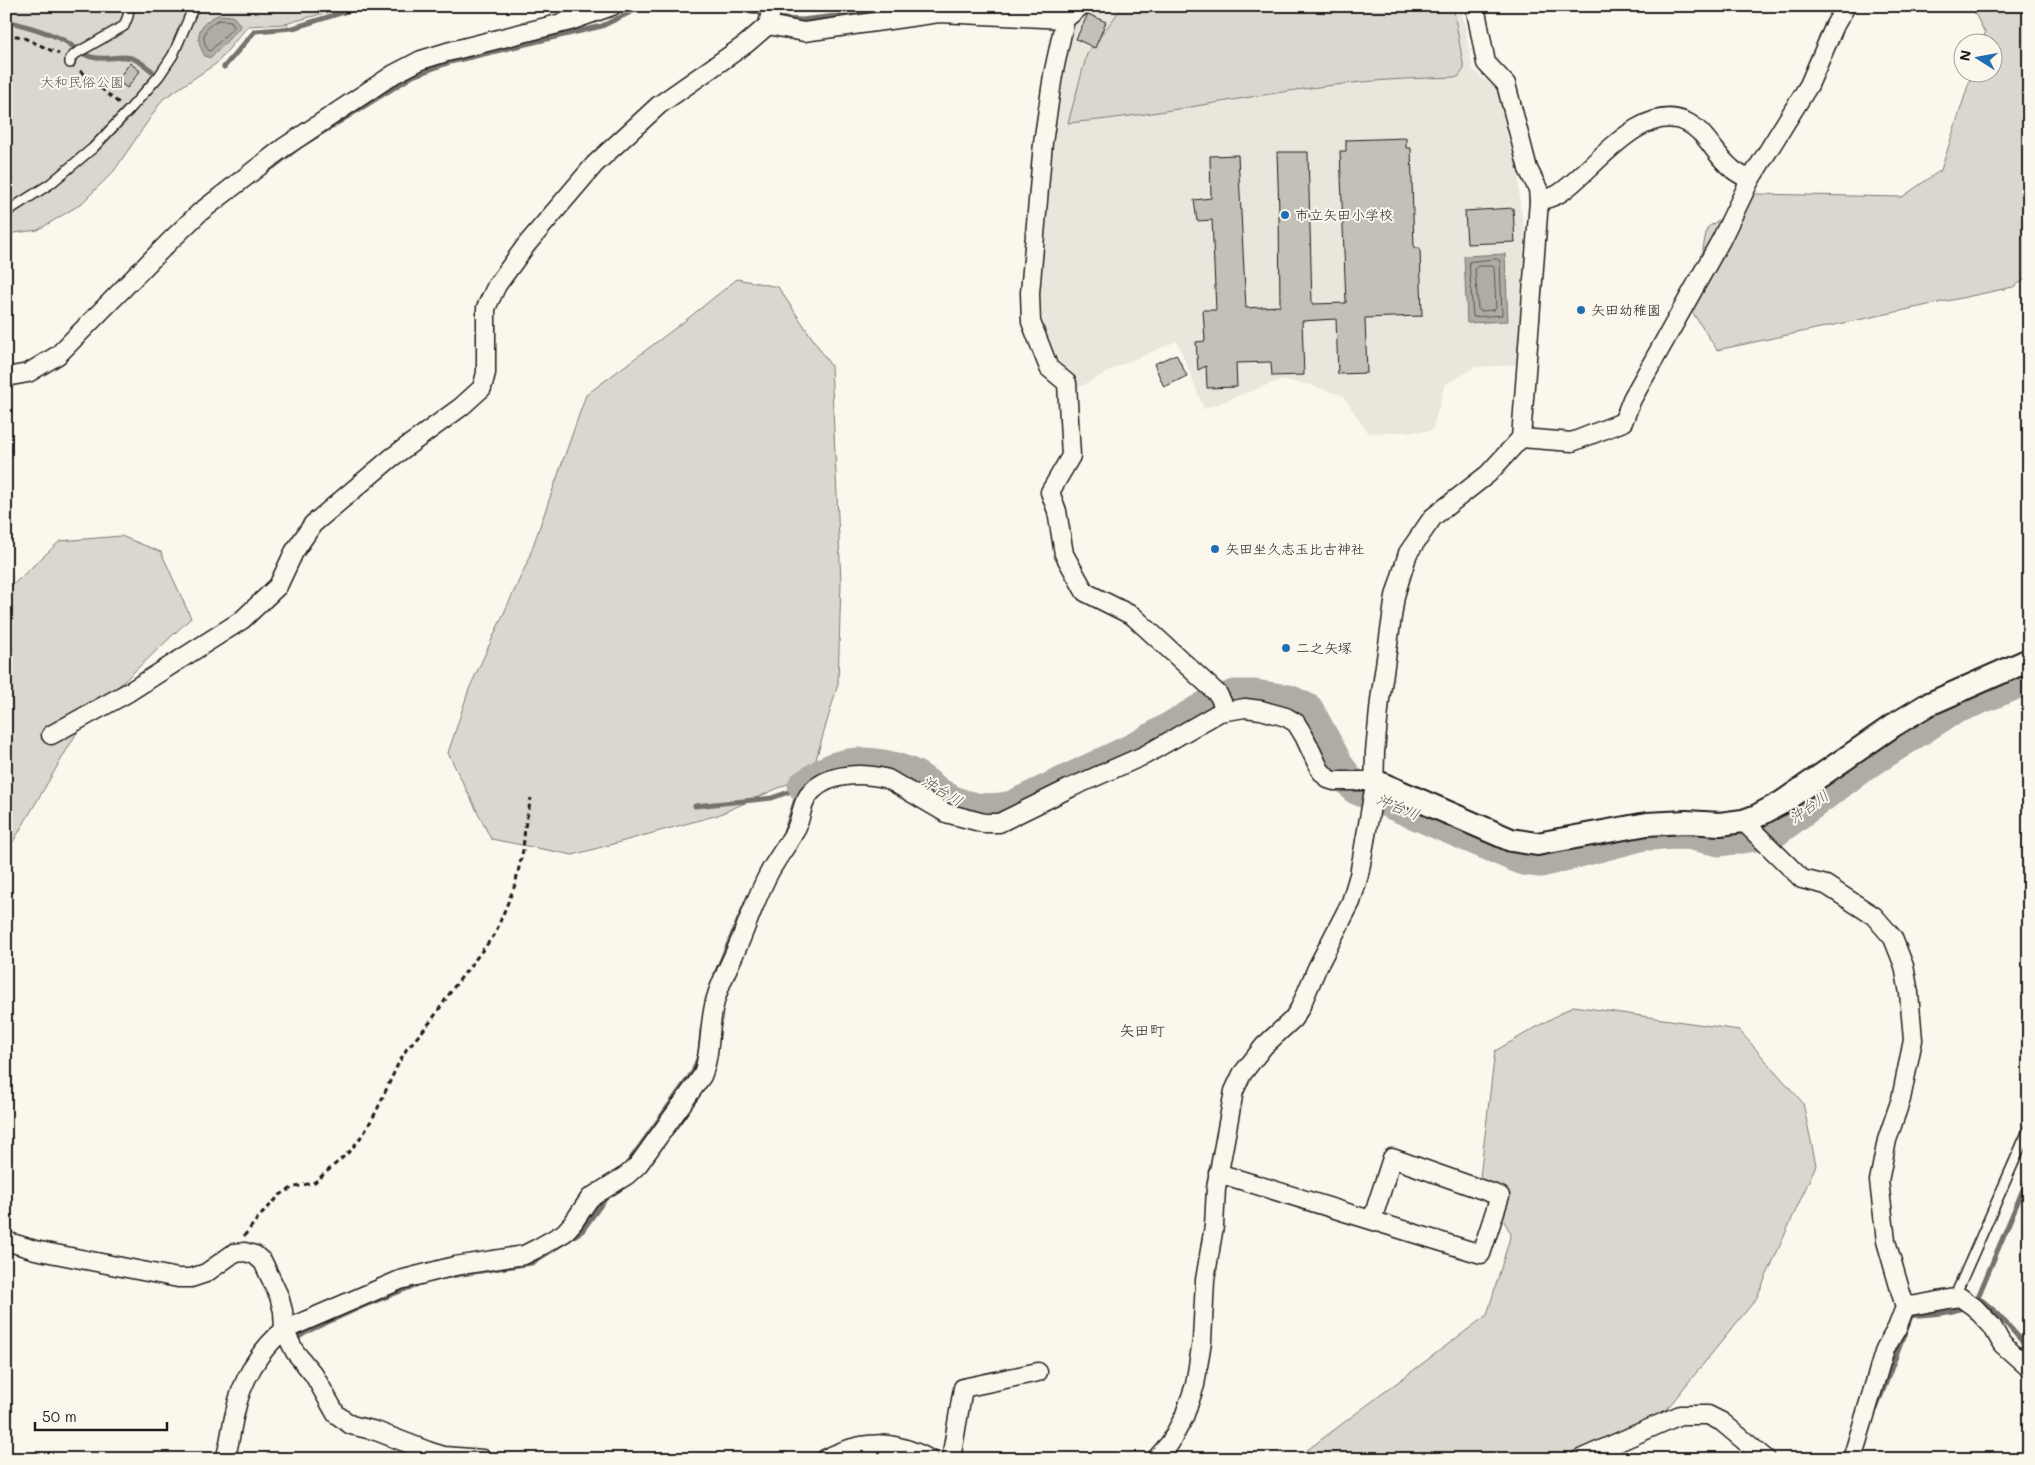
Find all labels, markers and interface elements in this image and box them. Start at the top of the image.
north arrow [1952,32,2002,82]
text: N [1954,48,1975,62]
park label: 大和民俗公園 [40,72,124,91]
place label: 市立矢田小学校 [1295,205,1393,224]
marker: 市立矢田小学校 [1279,209,1291,221]
place label: 矢田幼稚園 [1591,300,1661,319]
marker: 矢田幼稚園 [1575,304,1587,316]
place label: 矢田坐久志玉比古神社 [1225,539,1365,558]
marker: 矢田坐久志玉比古神社 [1209,543,1221,555]
place label: 二之矢塚 [1296,638,1352,657]
marker: 二之矢塚 [1280,642,1292,654]
water label: 沖台川 [918,770,967,810]
water label: 沖台川 [1784,785,1832,828]
water label: 沖台川 [1374,788,1423,824]
district label: 矢田町 [1119,1020,1165,1040]
scale bar [35,1400,168,1432]
text: 50 m [42,1406,77,1426]

